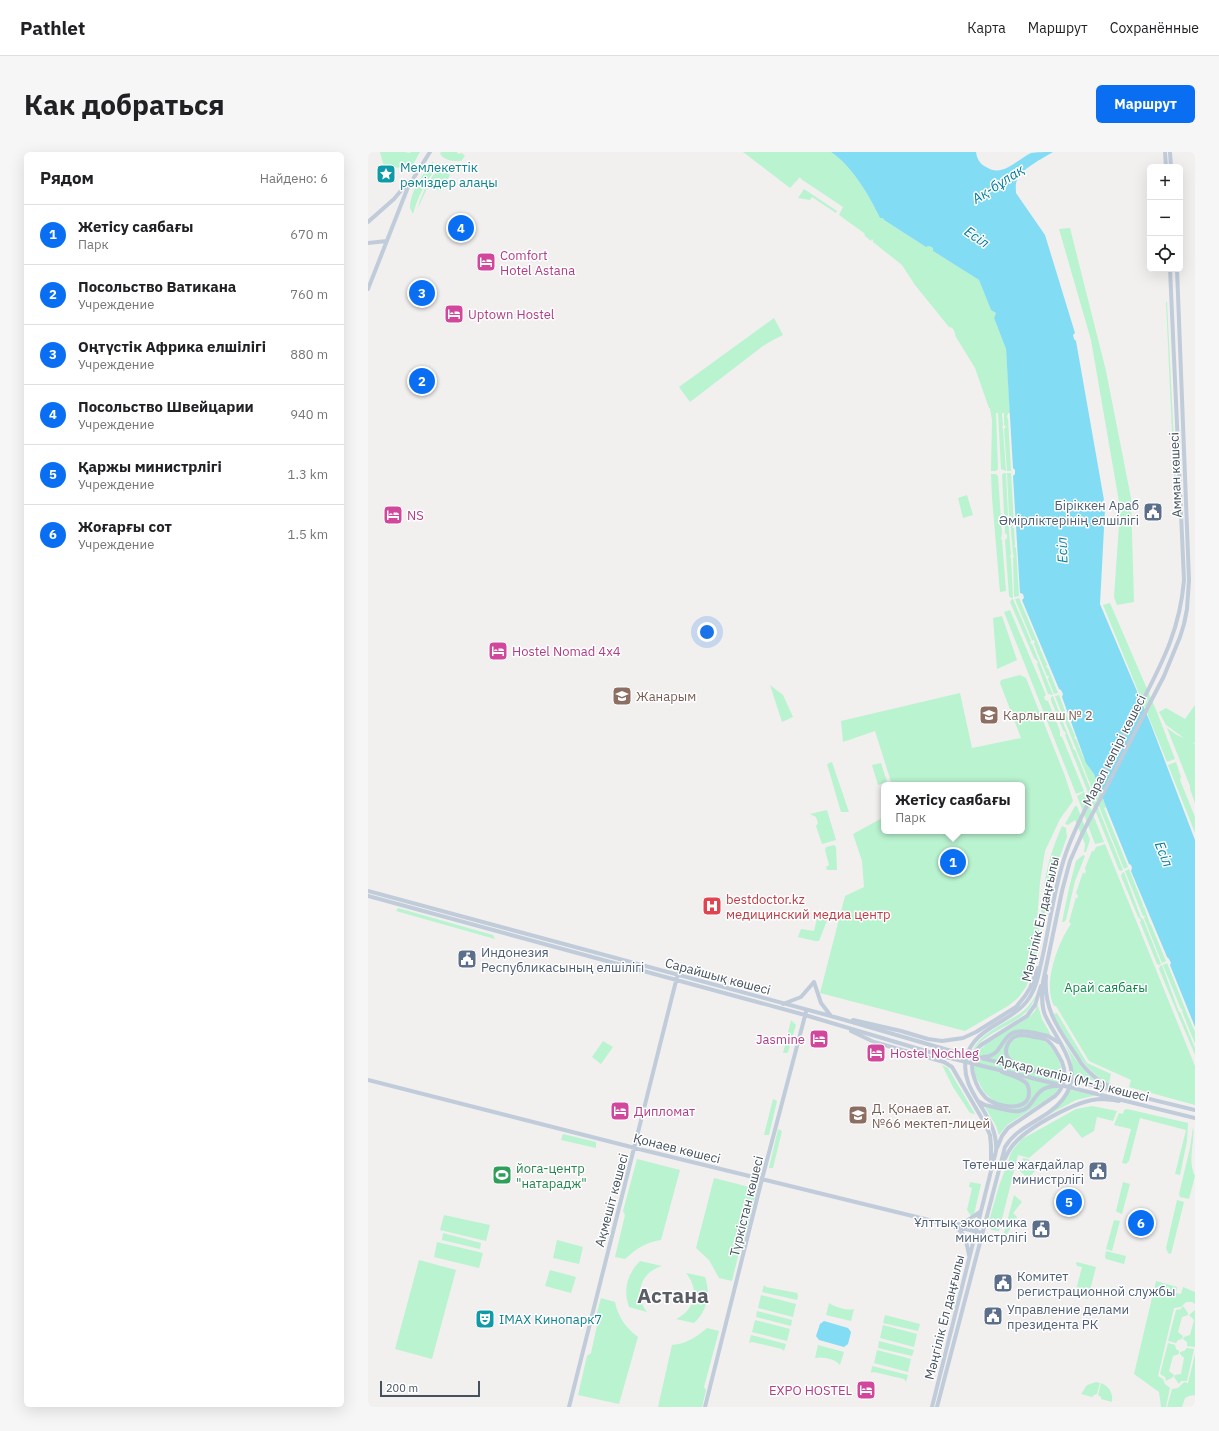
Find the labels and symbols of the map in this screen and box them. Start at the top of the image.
place label: Мемлекеттік рәміздер алаңы [400,159,498,191]
water label: Ақ-бұлақ [968,160,1028,208]
place icon: Мемлекеттік рәміздер алаңы [375,163,397,185]
pin: 4 [448,213,474,243]
water label: Есіл [961,222,993,252]
place label: Comfort Hotel Astana [500,247,575,279]
hotel icon: Comfort Hotel Astana [475,251,497,273]
pin: 3 [409,278,435,308]
hotel icon: Uptown Hostel [443,303,465,325]
place label: Uptown Hostel [468,306,555,323]
pin: 2 [409,366,435,396]
street label: Амман көшесі [1166,432,1185,518]
place label: Біріккен Араб Әмірліктерінің елшілігі [999,497,1139,529]
public building icon: Біріккен Араб Әмірліктерінің елшілігі [1142,501,1164,523]
hotel icon: NS [382,504,404,526]
place label: NS [407,507,424,524]
water label: Есіл [1053,536,1071,563]
your location [697,622,717,642]
hotel icon: Hostel Nomad 4x4 [487,640,509,662]
place label: Hostel Nomad 4x4 [512,643,621,660]
school or university icon: Жанарым [611,685,633,707]
place label: Жанарым [636,688,696,705]
street label: Марал көпірі көшесі [1079,692,1150,809]
school or university icon: Карлыгаш № 2 [978,704,1000,726]
place label: Карлыгаш № 2 [1003,707,1093,724]
water label: Есіл [1151,838,1177,870]
pin: 1 [940,847,966,877]
street label: Мәңгілік Ел даңғылы [1018,855,1063,983]
place label: bestdoctor.kz медицинский медиа центр [726,891,891,923]
hospital icon: bestdoctor.kz медицинский медиа центр [701,895,723,917]
place label: Индонезия Республикасының елшілігі [481,944,644,976]
public building icon: Индонезия Республикасының елшілігі [456,948,478,970]
street label: Сарайшық көшесі [663,954,773,999]
park label: Арай саябағы [1064,979,1148,996]
hotel icon: Jasmine [808,1028,830,1050]
place label: Jasmine [756,1031,805,1048]
hotel icon: Hostel Nochleg [865,1042,887,1064]
place label: Hostel Nochleg [890,1045,979,1062]
street label: Арқар көпірі (М-1) көшесі [995,1051,1151,1106]
hotel icon: Дипломат [609,1100,631,1122]
place label: Д. Қонаев ат. №66 мектеп-лицей [872,1100,990,1132]
place label: Дипломат [634,1103,695,1120]
school or university icon: Д. Қонаев ат. №66 мектеп-лицей [847,1104,869,1126]
street label: Қонаев көшесі [631,1129,722,1168]
street label: Ақмешіт көшесі [591,1152,632,1249]
street label: Түркістан көшесі [726,1154,767,1258]
place label: Төтенше жағдайлар министрлігі [963,1156,1084,1188]
place label: йога-центр "натарадж" [516,1160,587,1192]
public building icon: Төтенше жағдайлар министрлігі [1087,1160,1109,1182]
sports icon: йога-центр "натарадж" [491,1164,513,1186]
pin: 5 [1056,1187,1082,1217]
pin: 6 [1128,1208,1154,1238]
place label: Ұлттық экономика министрлігі [914,1214,1027,1246]
public building icon: Ұлттық экономика министрлігі [1030,1218,1052,1240]
street label: Мәңгілік Ел даңғылы [921,1253,968,1381]
place label: Комитет регистрационной службы [1017,1268,1175,1300]
public building icon: Комитет регистрационной службы [992,1272,1014,1294]
district label: Астана [637,1281,709,1309]
place label: Управление делами президента РК [1007,1301,1129,1333]
public building icon: Управление делами президента РК [982,1305,1004,1327]
theatre icon: IMAX Кинопарк7 [474,1308,496,1330]
place label: IMAX Кинопарк7 [499,1311,602,1328]
scale bar [380,1379,480,1398]
hotel icon: EXPO HOSTEL [855,1379,877,1401]
place label: EXPO HOSTEL [769,1382,852,1399]

